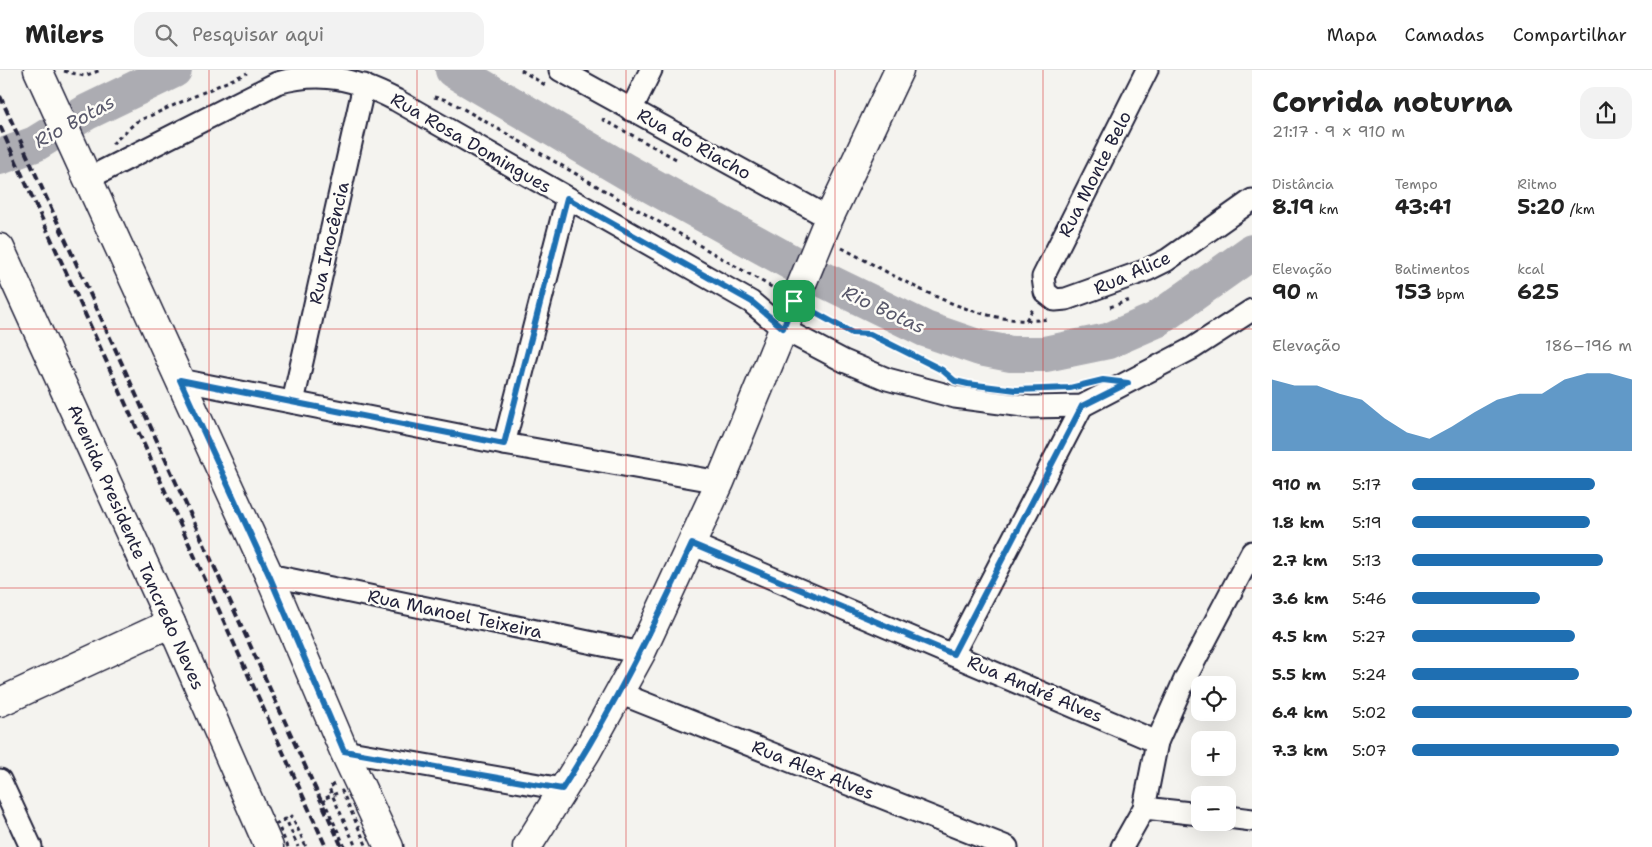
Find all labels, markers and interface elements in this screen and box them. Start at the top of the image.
search box [134,12,484,57]
text: Milers [25,19,104,51]
icon: search [152,21,180,49]
text: Pesquisar aqui [192,22,324,47]
text: Mapa [1327,23,1377,47]
text: Camadas [1405,23,1485,47]
text: Compartilhar [1513,23,1627,47]
text: Corrida noturna [1272,83,1513,121]
street label: Rua Rosa Domingues [386,87,556,199]
button: share [1580,87,1632,139]
water label: Rio Botas [29,89,119,154]
street label: Rua do Riacho [633,103,755,185]
street label: Rua Monte Belo [1053,107,1137,241]
text: 21:17 · 9 × 910 m [1272,121,1405,142]
text: Distância [1272,175,1334,193]
text: Tempo [1395,175,1438,193]
text: Ritmo [1517,175,1557,193]
street label: Rua Inocência [303,179,355,307]
text: 8.19 [1272,193,1314,221]
text: 43:41 [1395,193,1452,221]
text: 5:20 [1517,193,1565,221]
text: km [1314,200,1339,218]
text: /km [1565,200,1595,218]
street label: Rua Alice [1090,245,1174,301]
text: Elevação [1272,260,1332,278]
text: Batimentos [1395,260,1470,278]
text: kcal [1517,260,1545,278]
text: 90 [1272,278,1301,306]
text: 153 [1395,278,1432,306]
text: 625 [1517,278,1559,306]
water label: Rio Botas [838,279,929,339]
pin [773,280,815,322]
text: m [1301,285,1318,303]
text: bpm [1432,285,1465,303]
icon: arrive [780,287,808,315]
text: Elevação [1272,335,1341,356]
text: 186–196 m [1545,335,1632,356]
street label: Avenida Presidente Tancredo Neves [62,400,210,694]
text: 910 m [1272,474,1321,495]
text: 5:17 [1352,474,1382,495]
text: 1.8 km [1272,512,1324,533]
text: 5:19 [1352,512,1382,533]
text: 2.7 km [1272,550,1327,571]
text: 5:13 [1352,550,1382,571]
street label: Rua Manoel Teixeira [366,584,544,644]
text: 3.6 km [1272,588,1329,609]
text: 5:46 [1352,588,1387,609]
text: 4.5 km [1272,626,1327,647]
text: 5:27 [1352,626,1386,647]
street label: Rua André Alves [964,650,1106,728]
text: 5.5 km [1272,664,1326,685]
text: 5:24 [1352,664,1386,685]
map controls [1191,676,1236,831]
button: locate [1191,676,1236,721]
text: 6.4 km [1272,702,1328,723]
text: 5:02 [1352,702,1386,723]
button: + [1191,731,1236,776]
street label: Rua Alex Alves [748,735,878,805]
text: 7.3 km [1272,740,1328,761]
text: 5:07 [1352,740,1387,761]
button: − [1191,786,1236,831]

